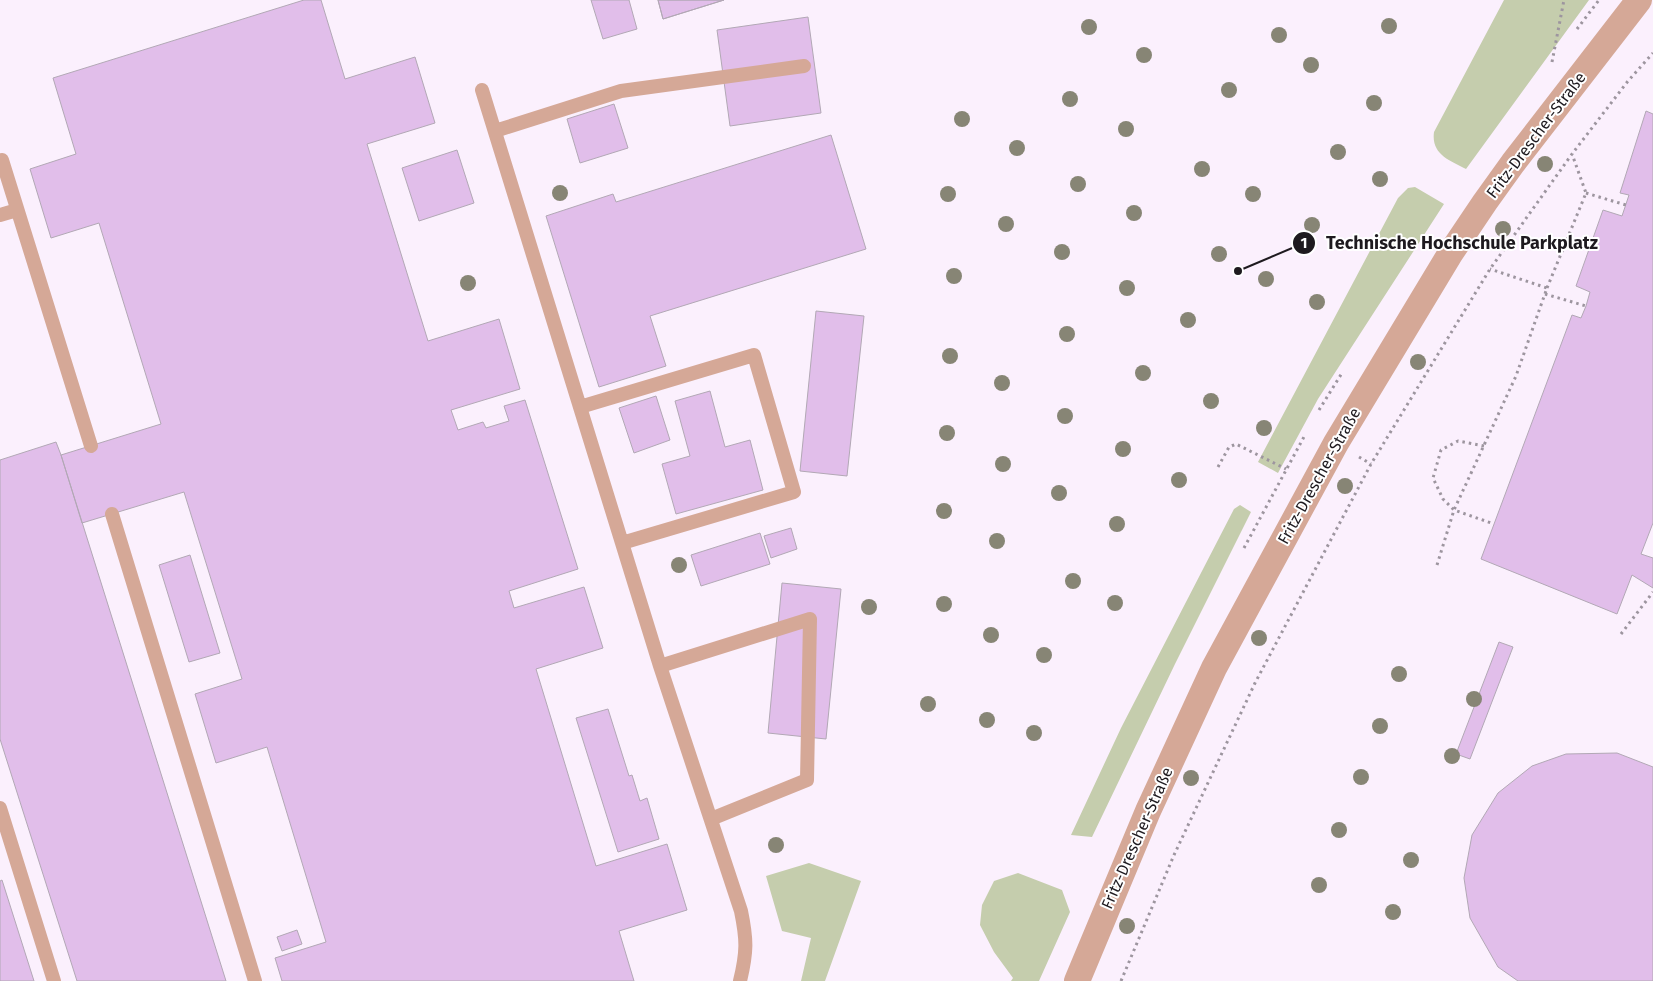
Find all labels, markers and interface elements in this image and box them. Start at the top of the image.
street label: Fritz-Drescher-Straße [1482,68,1590,202]
callout: Technische Hochschule Parkplatz [1291,226,1608,259]
text: Technische Hochschule Parkplatz [1326,232,1598,254]
text: 1 [1301,234,1307,252]
street label: Fritz-Drescher-Straße [1274,404,1364,548]
street label: Fritz-Drescher-Straße [1097,764,1177,912]

